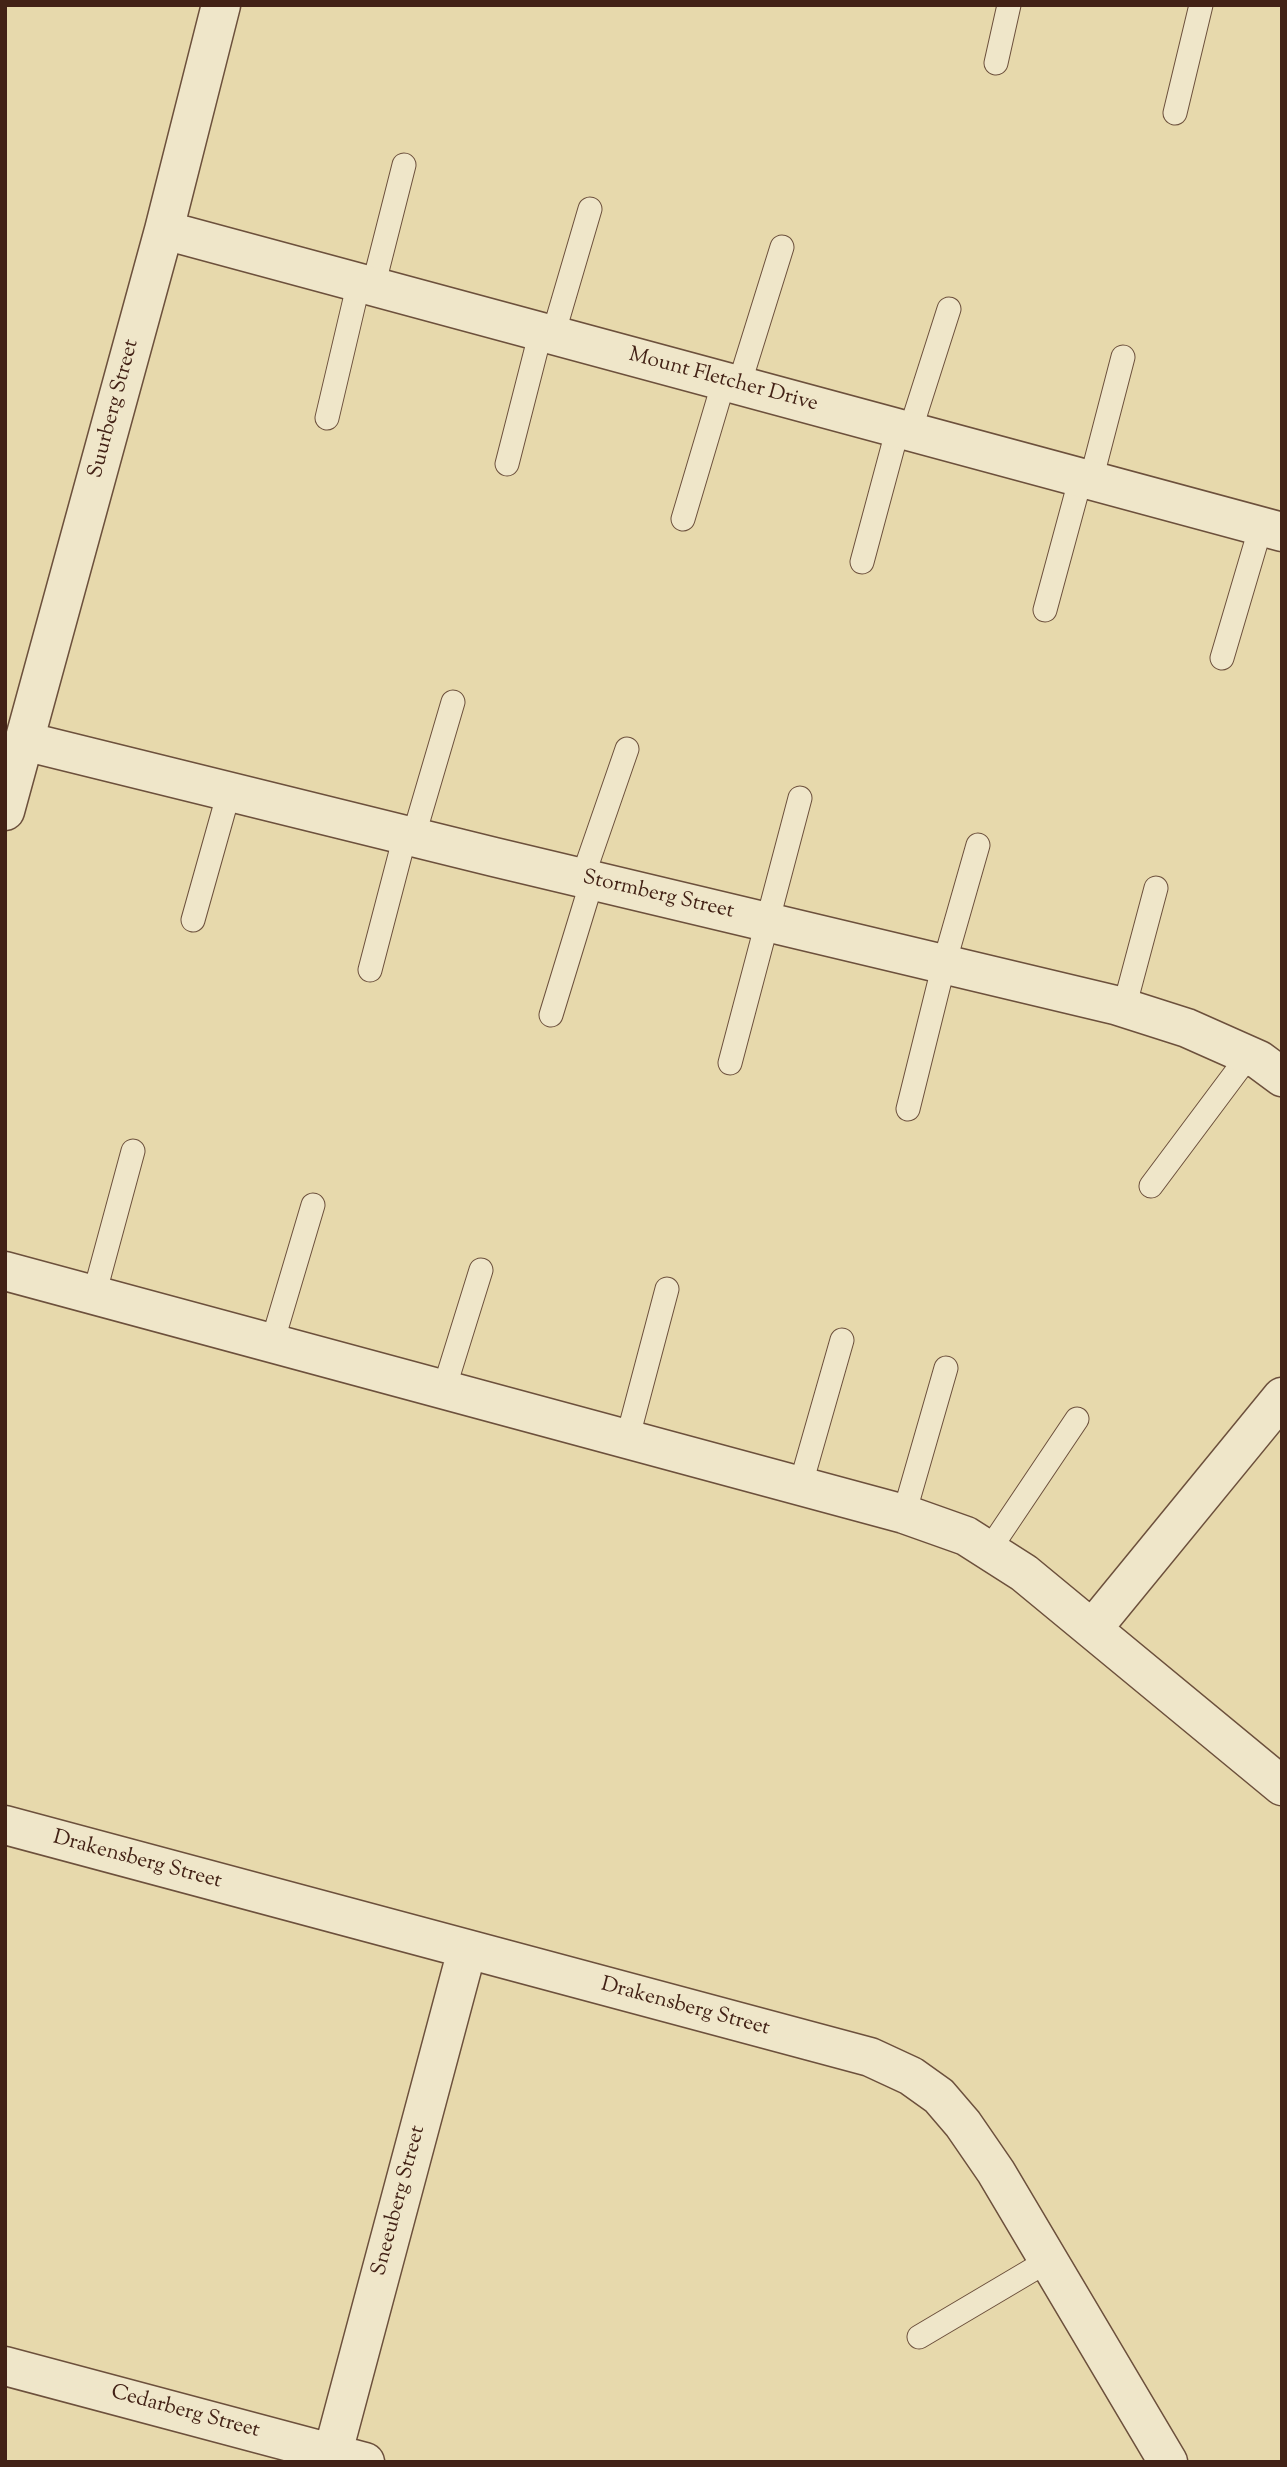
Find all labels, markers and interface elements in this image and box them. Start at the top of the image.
street label: Suurberg Street [84,337,146,481]
street label: Mount Fletcher Drive [626,344,820,418]
street label: Stormberg Street [580,866,736,926]
street label: Drakensberg Street [50,1826,224,1896]
street label: Drakensberg Street [598,1973,772,2043]
street label: Sneeuberg Street [368,2123,432,2279]
street label: Cedarberg Street [108,2381,262,2445]

